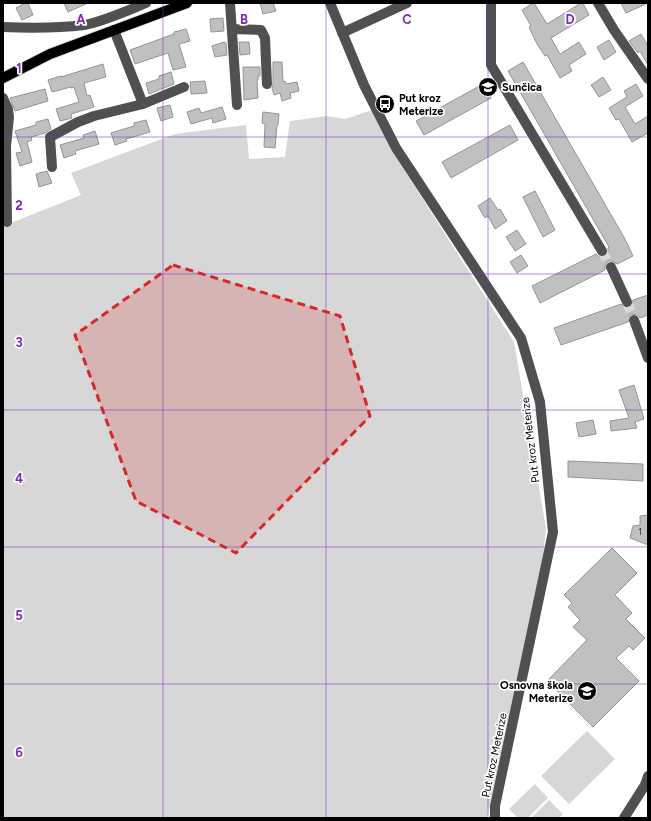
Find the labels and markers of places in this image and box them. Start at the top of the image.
school or university icon: Sunčica [477,76,499,98]
place label: Sunčica [502,81,542,94]
place label: Put kroz Meterize [399,92,443,118]
bus stop icon: Put kroz Meterize [374,93,396,115]
place label: Osnovna škola Meterize [500,679,573,705]
school or university icon: Osnovna škola Meterize [576,680,598,702]

